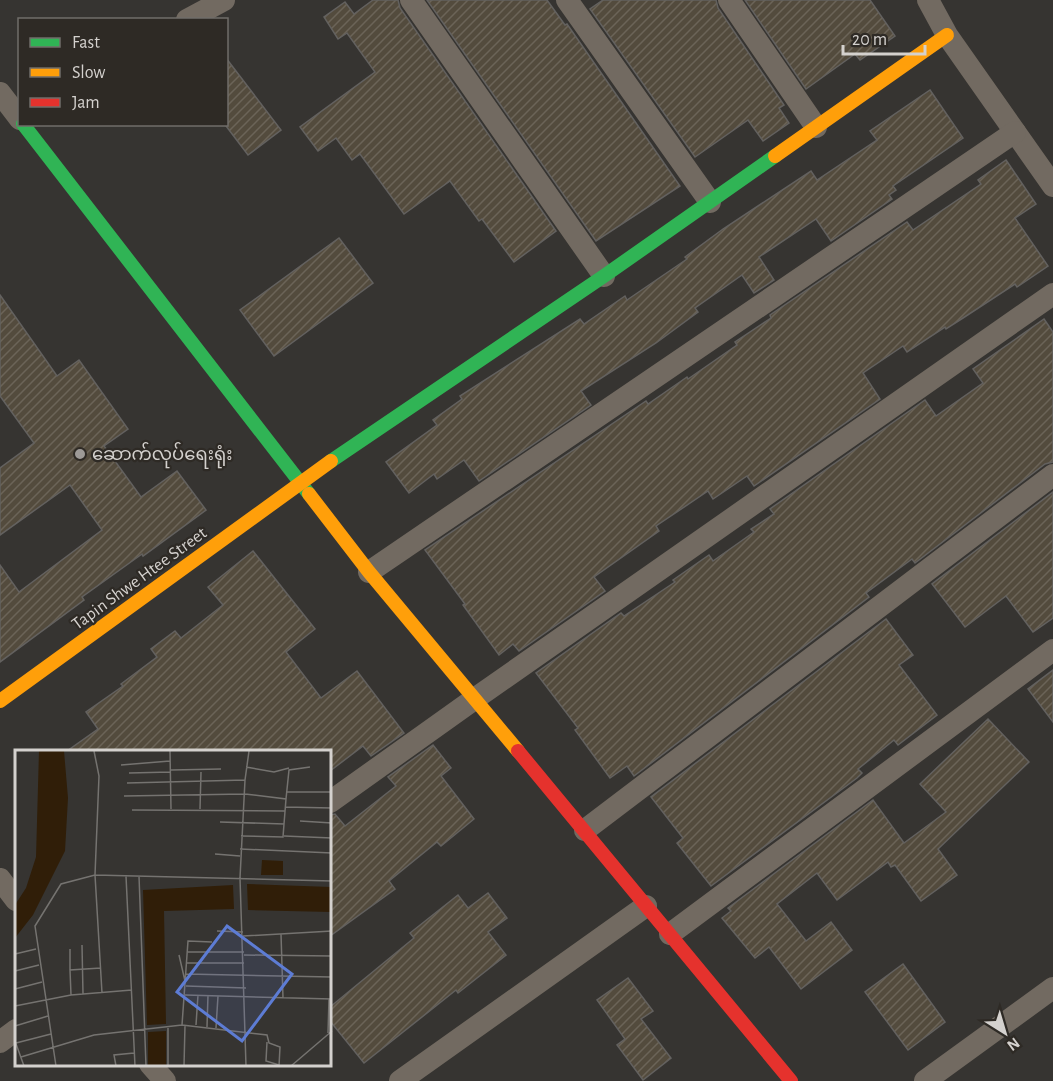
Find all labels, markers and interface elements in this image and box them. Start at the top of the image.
legend [18,18,228,126]
scale bar [843,18,926,56]
text: 20 m [852,31,887,49]
text: Fast [72,34,100,52]
text: Slow [72,64,105,82]
text: Jam [72,94,100,112]
place label: ဆောက်လုပ်ရေးရုံး [92,441,232,469]
marker: ဆောက်လုပ်ရေးရုံး [73,447,87,461]
street label: Tapin Shwe Htee Street [69,524,211,634]
inset map [15,750,332,1066]
north arrow [975,1003,1035,1063]
text: N [1004,1034,1023,1054]

